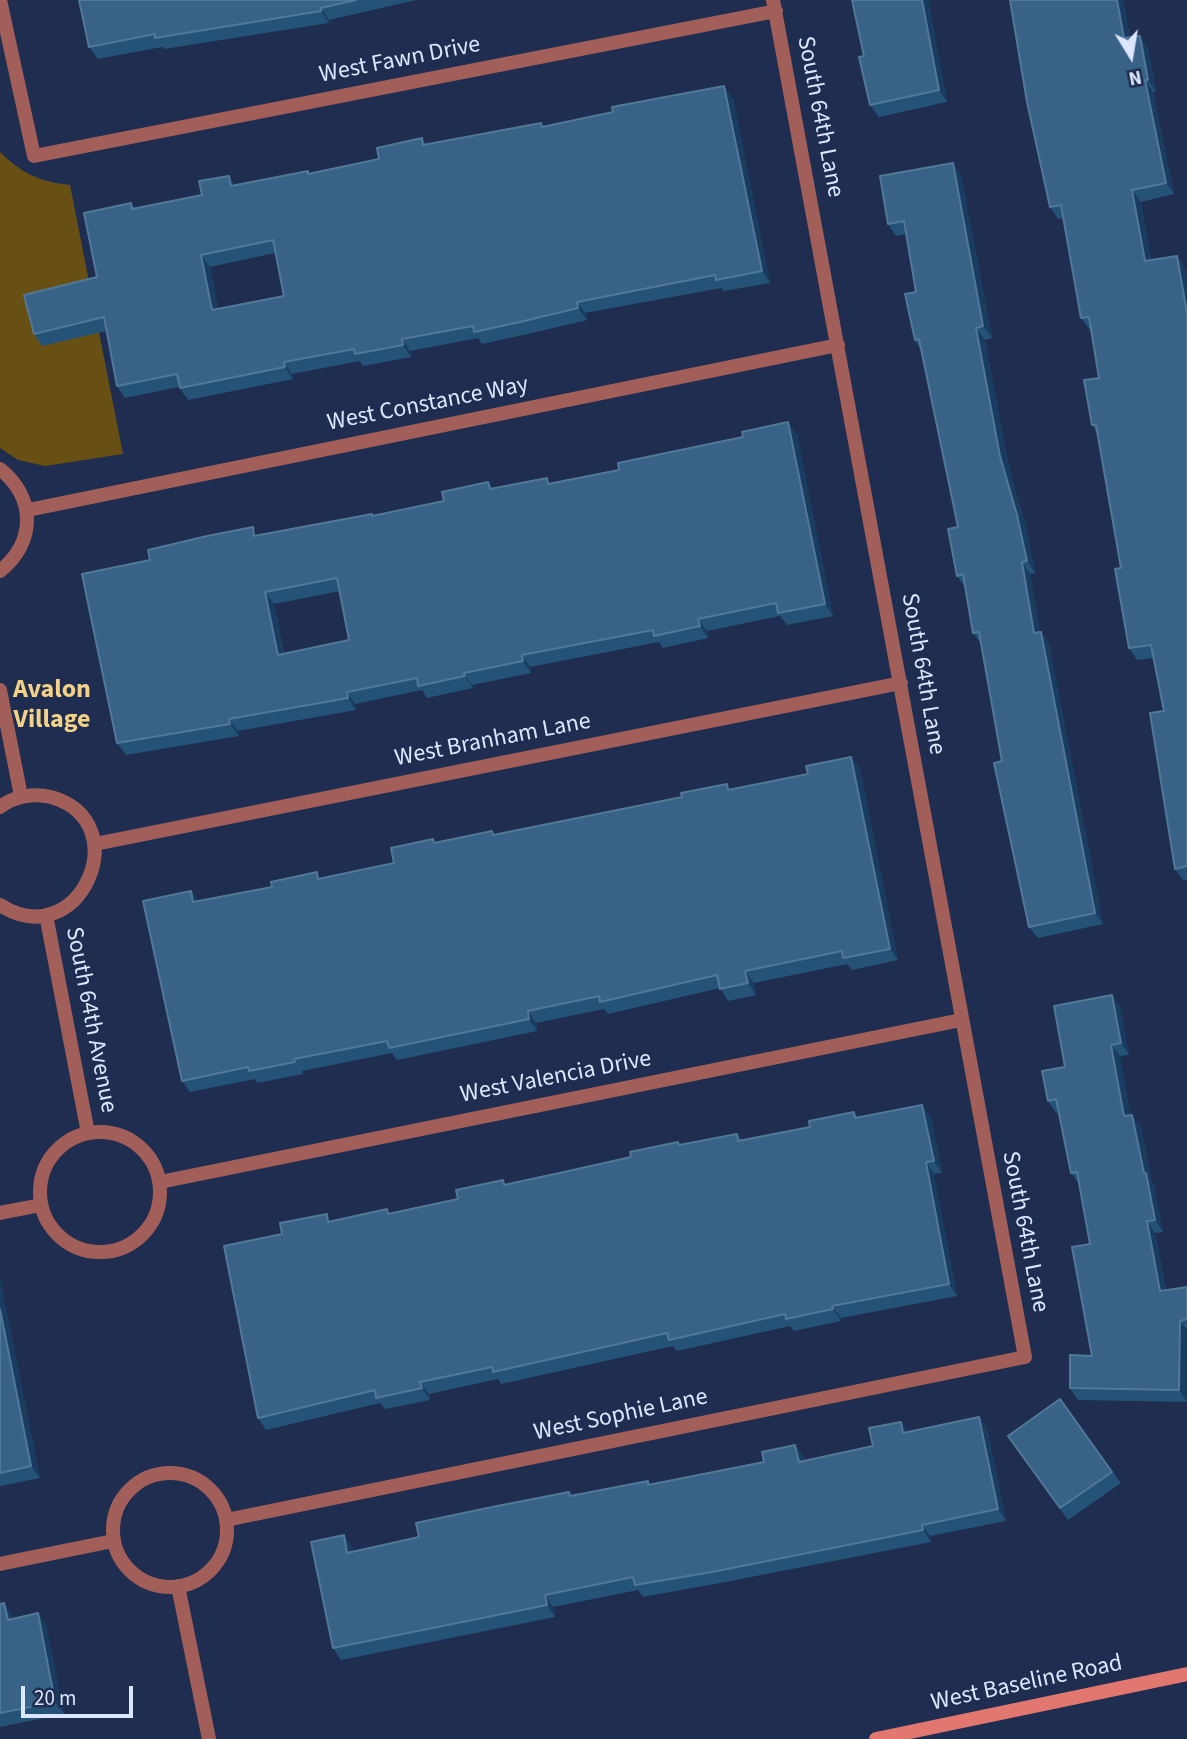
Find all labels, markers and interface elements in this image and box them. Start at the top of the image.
north arrow [1096,21,1166,91]
street label: West Fawn Drive [317,31,483,91]
street label: South 64th Lane [789,34,849,200]
text: N [1126,63,1144,92]
street label: West Constance Way [325,371,531,439]
street label: South 64th Lane [894,591,950,757]
district label: Avalon Village [13,675,91,736]
street label: West Branham Lane [393,708,593,774]
street label: South 64th Avenue [58,925,122,1115]
street label: West Valencia Drive [458,1045,654,1111]
street label: South 64th Lane [994,1149,1054,1315]
street label: West Sophie Lane [532,1384,710,1448]
street label: West Baseline Road [929,1650,1125,1718]
scale bar [24,1672,136,1716]
text: 20 m [34,1683,76,1713]

